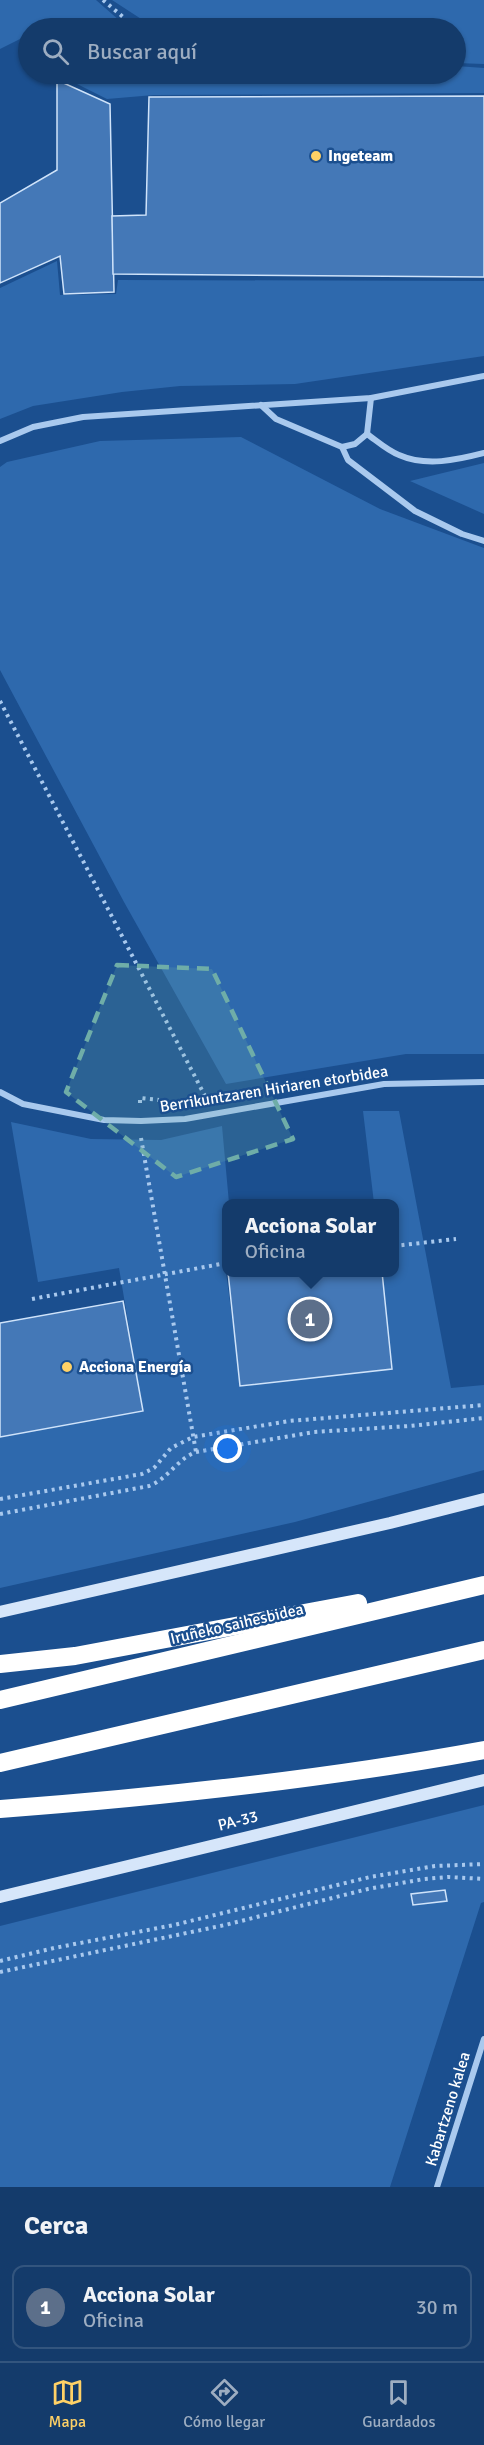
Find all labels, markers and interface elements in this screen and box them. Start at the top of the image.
search box [18,18,466,84]
icon: search [39,35,72,68]
text: Buscar aquí [87,38,197,65]
place label: Ingeteam [328,146,393,166]
marker: Ingeteam [309,149,323,163]
street label: Berrikuntzaren Hiriaren etorbidea [158,1061,390,1117]
popup [222,1199,399,1277]
text: Acciona Solar [245,1212,376,1239]
text: Oficina [245,1239,306,1264]
pin: 1 [290,1296,330,1342]
place label: Acciona Energía [79,1357,191,1377]
marker: Acciona Energía [60,1360,74,1374]
your location [213,1434,242,1463]
street label: Iruñeko saihesbidea [168,1599,306,1649]
street label: PA-33 [216,1806,260,1836]
street label: Kabartzeno kalea [421,2049,475,2169]
text: Cerca [24,2210,88,2242]
text: Acciona Solar [83,2281,215,2308]
text: 1 [40,2295,51,2320]
text: 30 m [416,2295,458,2320]
text: Oficina [83,2308,144,2333]
tab: Mapa [49,2376,86,2432]
tab: Cómo llegar [183,2376,265,2432]
tab: Guardados [362,2376,435,2432]

